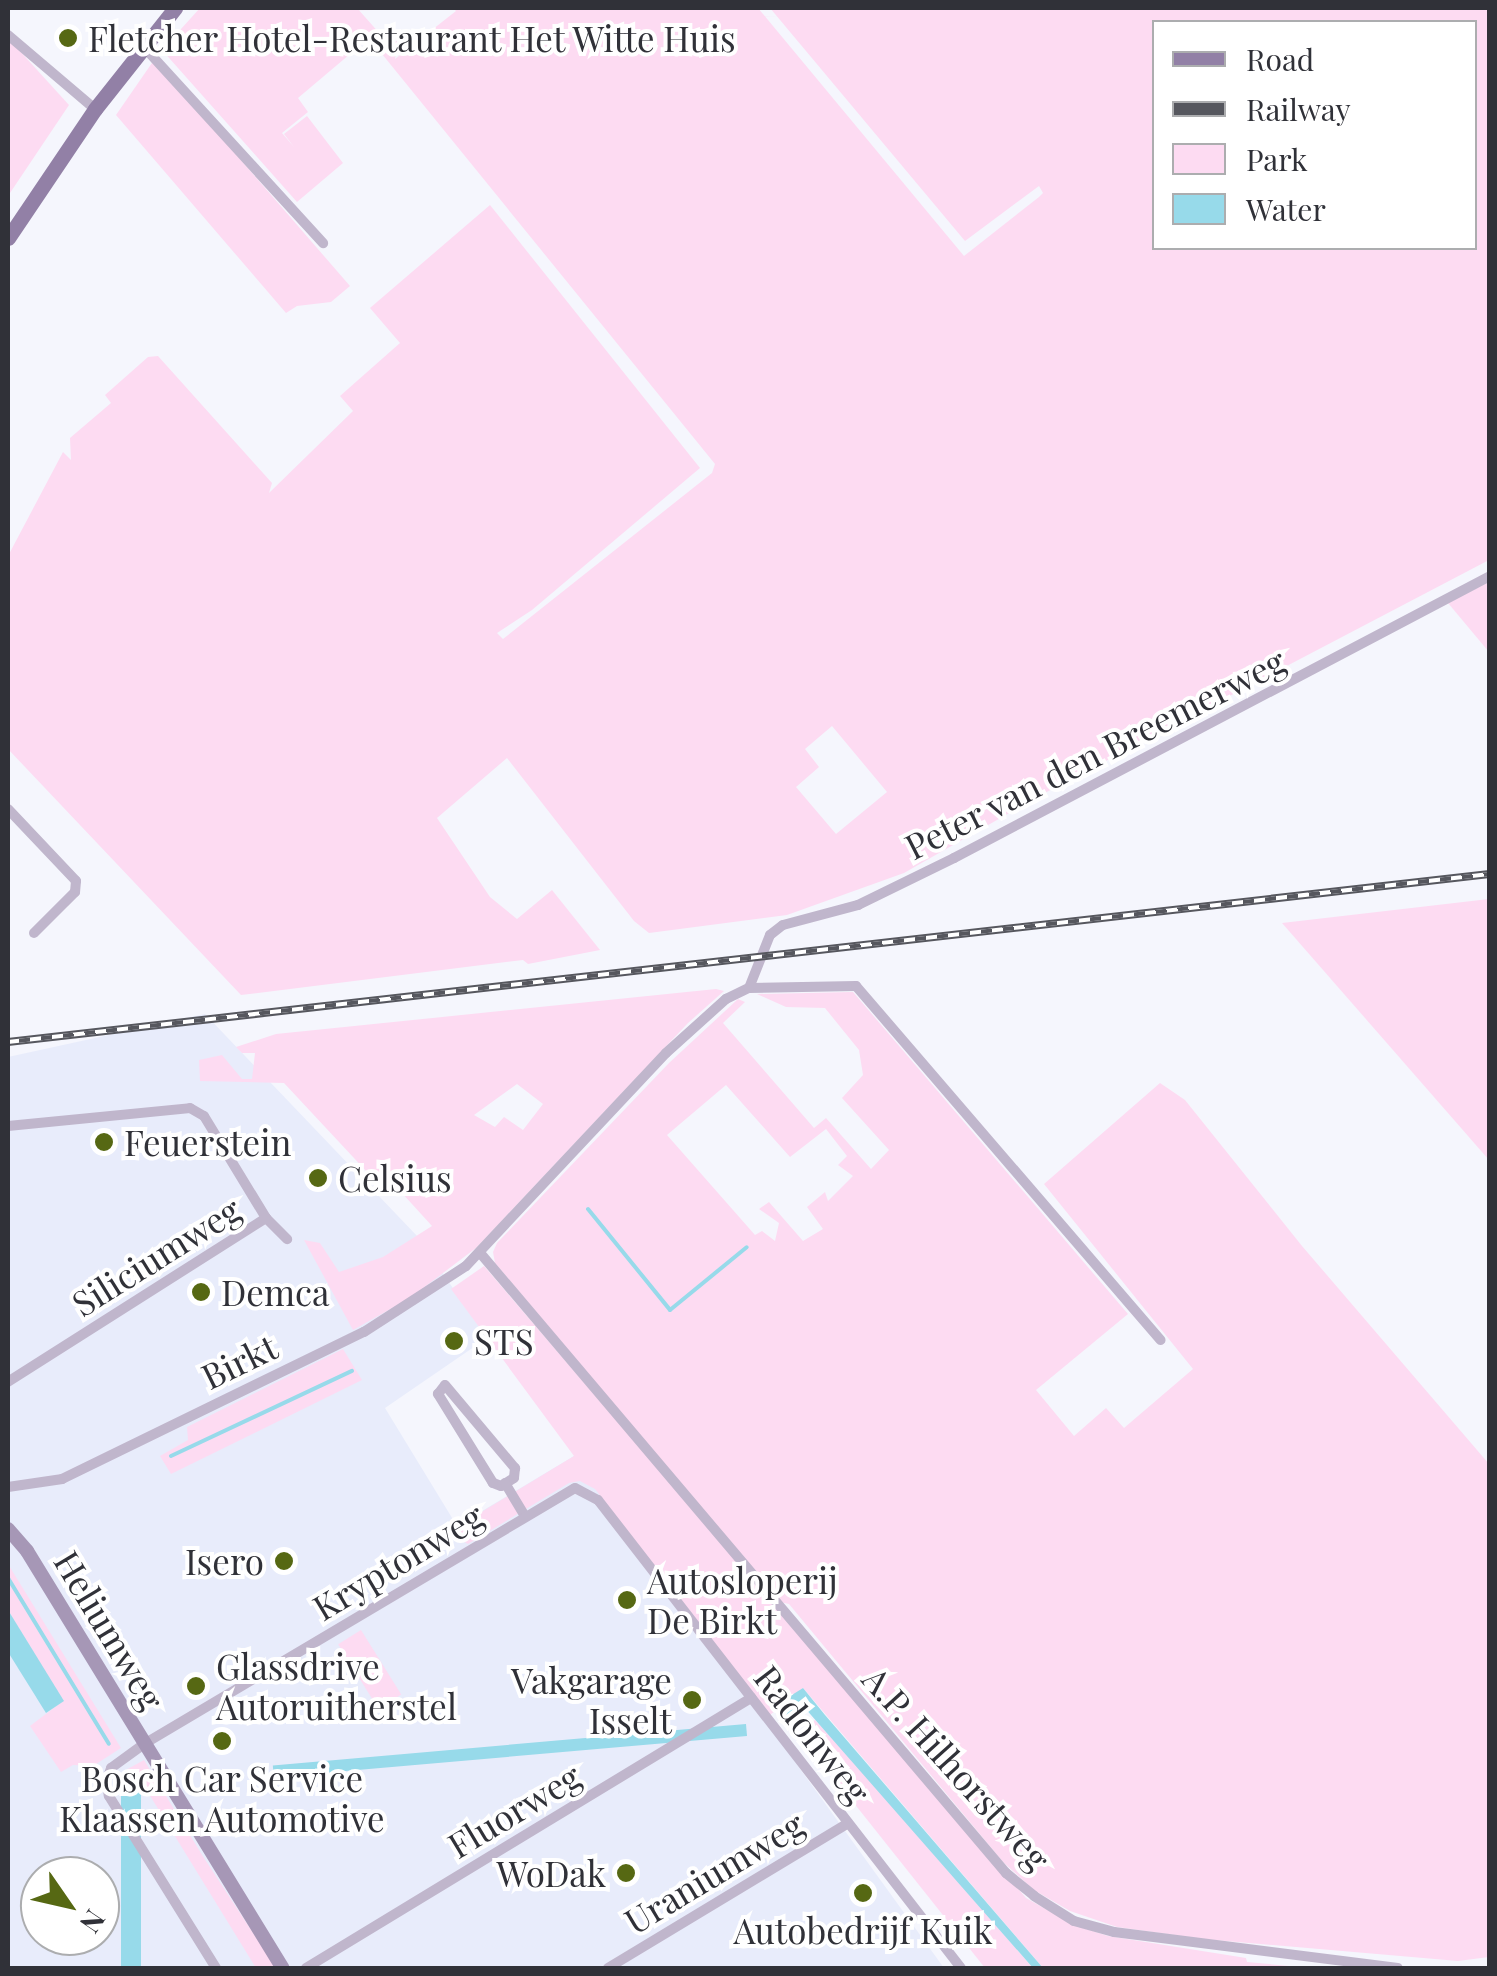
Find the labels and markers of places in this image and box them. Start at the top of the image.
place label: Fletcher Hotel-Restaurant Het Witte Huis [88,17,739,59]
marker: Fletcher Hotel-Restaurant Het Witte Huis [57,27,79,49]
place label: Feuerstein [124,1121,291,1163]
marker: Feuerstein [93,1131,115,1153]
place label: Celsius [338,1157,452,1199]
marker: Celsius [307,1167,329,1189]
place label: Demca [221,1271,330,1313]
marker: Demca [190,1281,212,1303]
place label: STS [474,1320,534,1362]
marker: STS [443,1330,465,1352]
place label: Isero [185,1540,264,1582]
marker: Isero [273,1550,295,1572]
place label: Autosloperij De Birkt [647,1559,838,1641]
marker: Autosloperij De Birkt [616,1589,638,1611]
place label: Glassdrive Autoruitherstel [216,1645,457,1727]
place label: Vakgarage Isselt [511,1659,672,1741]
marker: Glassdrive Autoruitherstel [185,1675,207,1697]
marker: Vakgarage Isselt [681,1689,703,1711]
marker: Bosch Car Service Klaassen Automotive [211,1730,233,1752]
place label: Bosch Car Service Klaassen Automotive [59,1757,385,1839]
place label: WoDak [496,1852,606,1894]
marker: WoDak [615,1862,637,1884]
marker: Autobedrijf Kuik [852,1882,874,1904]
place label: Autobedrijf Kuik [734,1909,992,1951]

